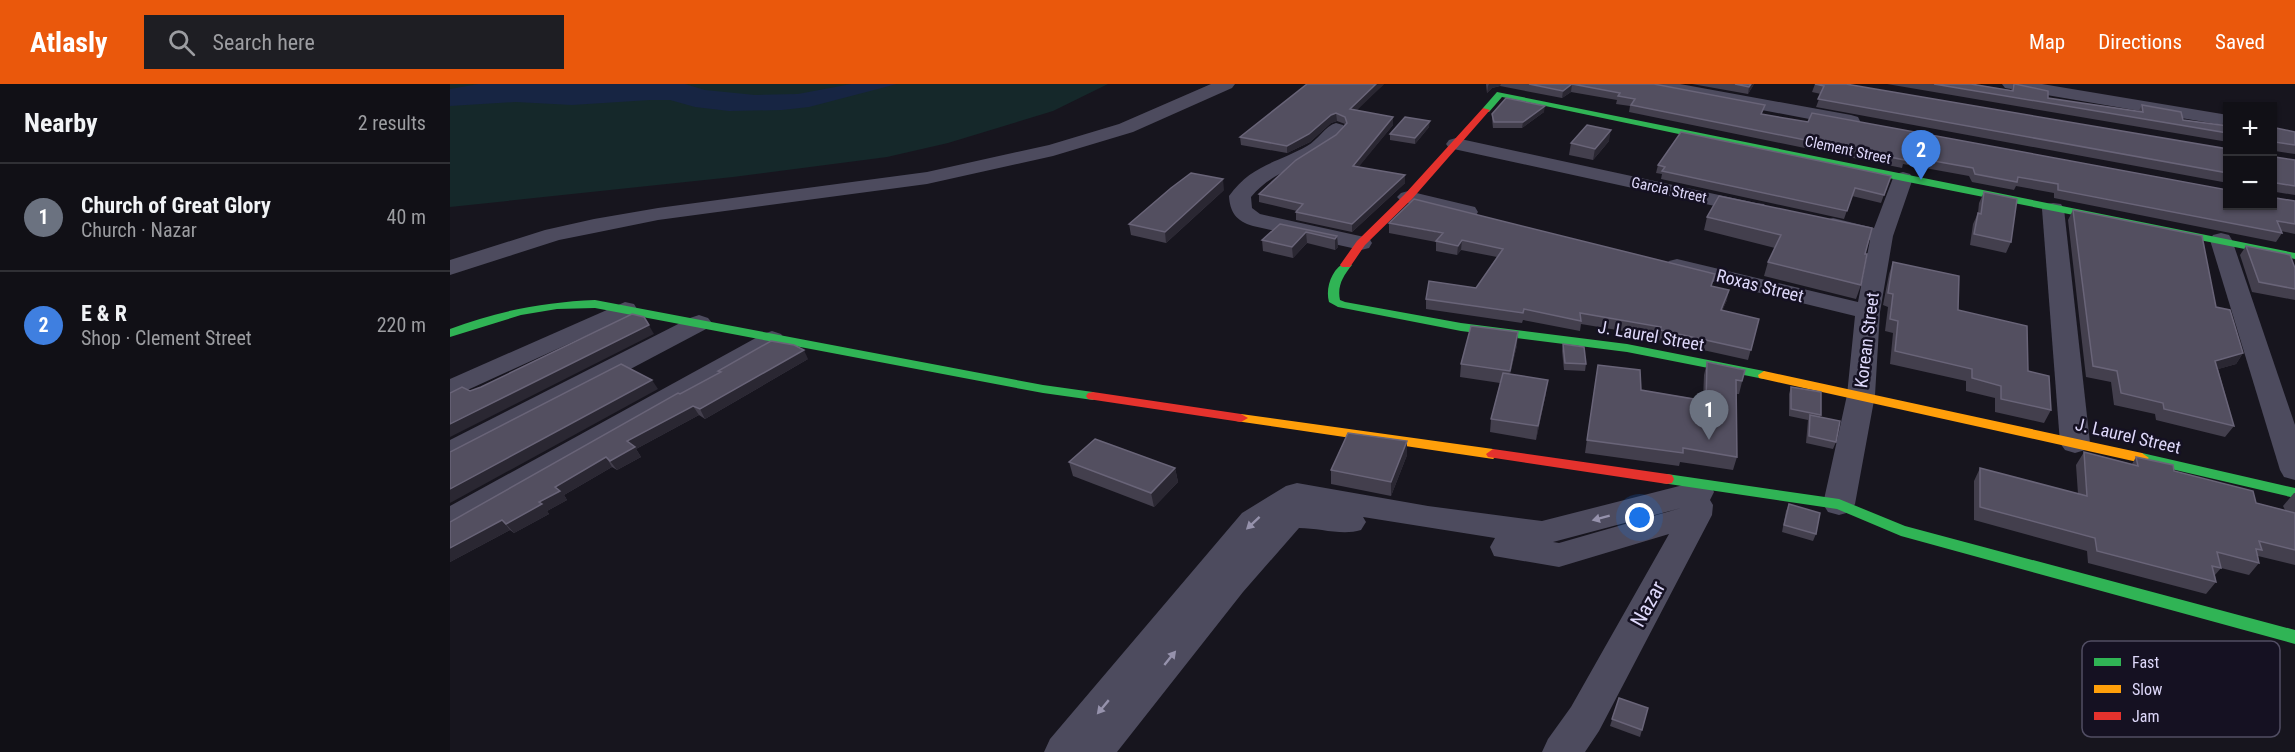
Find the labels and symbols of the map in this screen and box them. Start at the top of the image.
pin: 2 [1902,130,1940,180]
street label: Clement Street [1803,132,1893,168]
street label: Garcia Street [1630,173,1708,207]
street label: Roxas Street [1714,265,1806,307]
street label: Korean Street [1850,291,1883,389]
street label: J. Laurel Street [1596,316,1706,355]
pin: 1 [1690,390,1728,440]
street label: J. Laurel Street [2073,413,2183,458]
your location [1625,503,1654,532]
one-way arrow [1592,513,1610,523]
one-way arrow [1245,516,1260,530]
street label: Nazar [1626,577,1670,631]
legend [2082,641,2280,737]
one-way arrow [1164,650,1177,666]
text: Fast [2132,653,2159,672]
text: Slow [2132,680,2162,699]
one-way arrow [1097,699,1109,714]
text: Jam [2132,707,2159,726]

